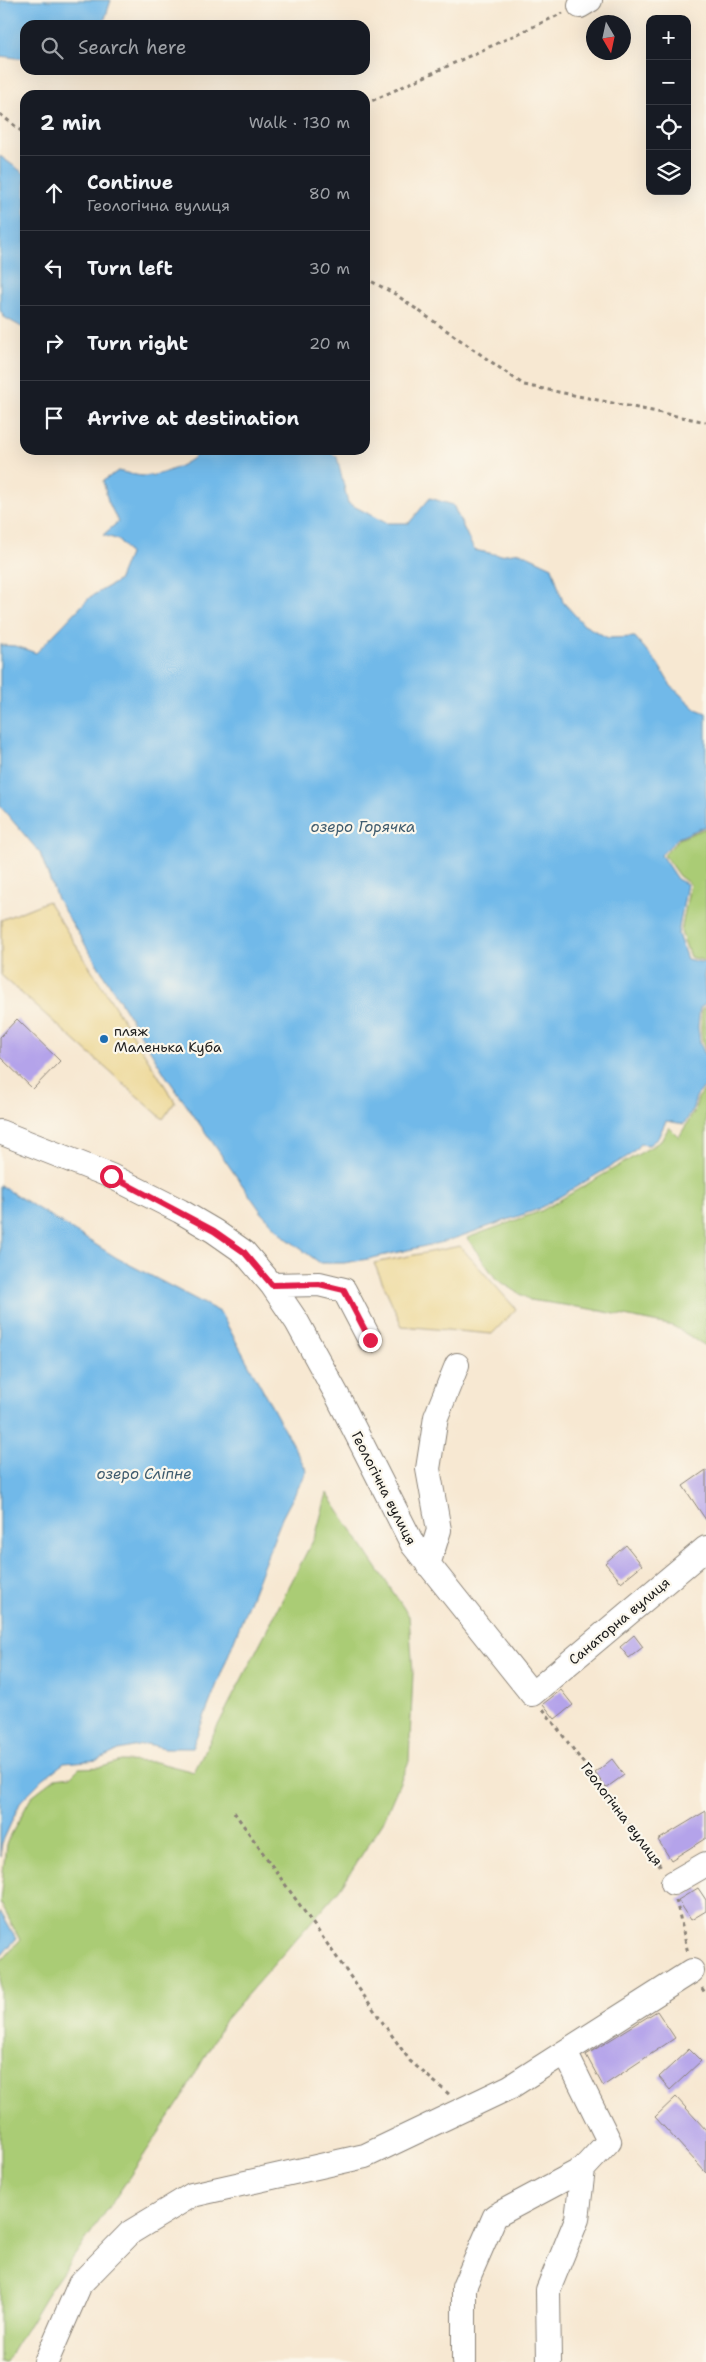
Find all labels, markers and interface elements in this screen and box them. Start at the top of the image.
north arrow [586,15,631,60]
map controls [646,15,691,195]
button: + [646,15,691,60]
search box [20,20,370,75]
icon: search [38,34,66,62]
text: Search here [78,35,187,60]
button: − [646,60,691,105]
button: locate [646,105,691,150]
text: 2 min [40,109,101,137]
text: Walk · 130 m [249,112,350,133]
button: layers [646,150,691,195]
text: Continue [87,170,173,195]
icon: ahead [40,179,68,207]
text: 80 m [309,183,350,204]
text: Геологічна вулиця [87,195,230,216]
icon: left [40,254,68,282]
text: Turn left [87,256,173,281]
text: 30 m [309,258,350,279]
icon: right [40,329,68,357]
text: Turn right [87,331,188,356]
text: 20 m [309,333,350,354]
icon: arrive [40,404,68,432]
text: Arrive at destination [87,406,299,431]
water label: озеро Горячка [311,817,415,837]
place label: пляж Маленька Куба [114,1022,222,1056]
marker: пляж Маленька Куба [98,1033,110,1045]
route start [100,1165,123,1188]
route end [359,1329,382,1352]
street label: Геологічна вулиця [348,1428,420,1548]
water label: озеро Сліпне [96,1464,192,1484]
street label: Санаторна вулиця [565,1573,673,1669]
street label: Геологічна вулиця [577,1759,667,1869]

